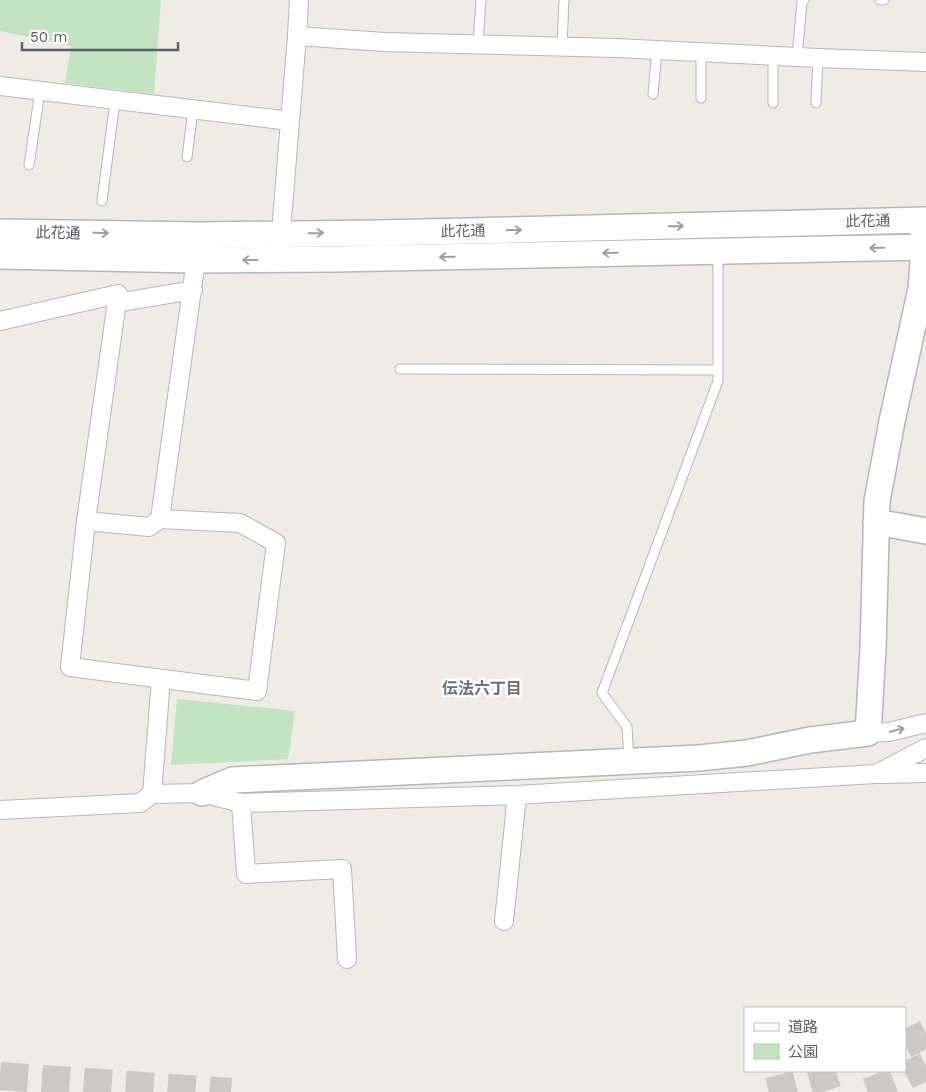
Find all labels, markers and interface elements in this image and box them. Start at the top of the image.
scale bar [22,20,179,52]
text: 50 m [30,28,67,46]
street label: 此花通 [845,212,891,230]
one-way arrow [668,221,684,231]
street label: 此花通 [440,222,486,240]
street label: 此花通 [35,224,81,242]
one-way arrow [505,225,521,234]
one-way arrow [93,229,109,238]
one-way arrow [308,229,324,238]
one-way arrow [870,243,886,253]
one-way arrow [602,249,618,258]
one-way arrow [440,252,456,262]
one-way arrow [242,255,258,265]
district label: 伝法六丁目 [441,679,522,698]
one-way arrow [889,725,905,734]
legend [744,1007,906,1072]
text: 道路 [788,1018,818,1036]
text: 公園 [788,1043,818,1061]

